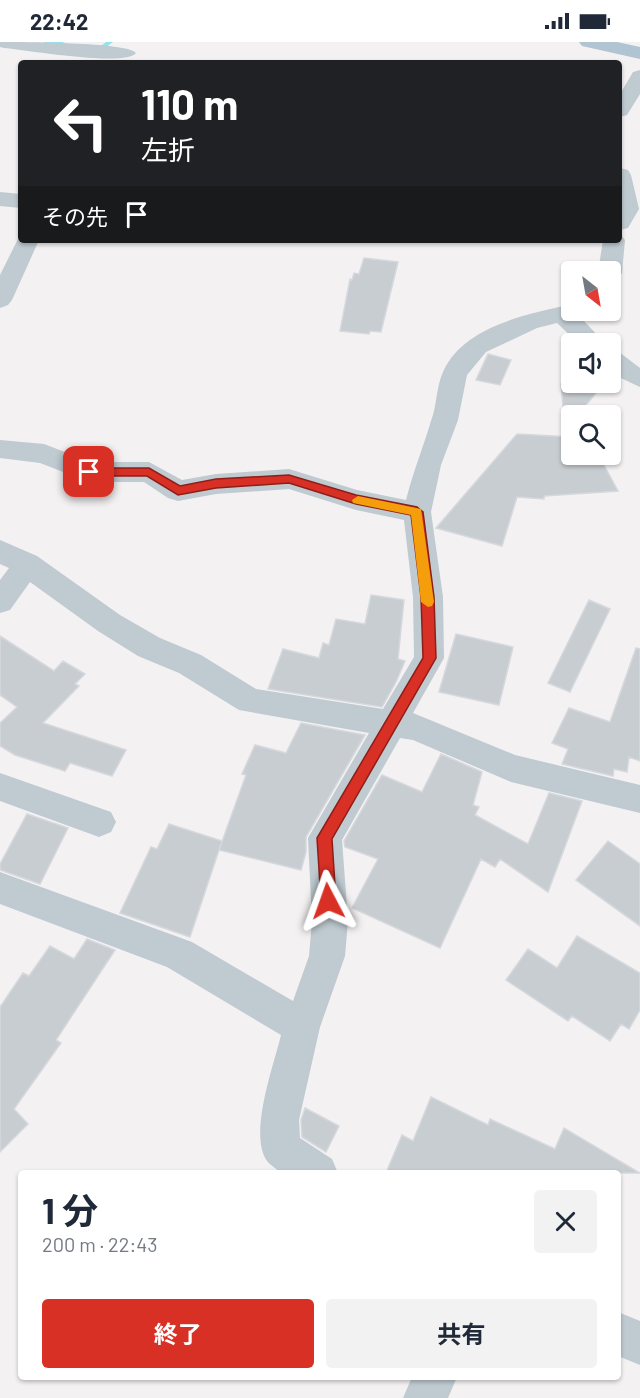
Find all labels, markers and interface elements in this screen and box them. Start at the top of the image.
text: 22:42 [30,8,88,34]
text: 110 m [141,78,238,128]
icon: left [42,84,120,162]
text: 左折 [141,133,195,165]
icon: arrive [120,198,153,231]
text: その先 [42,203,108,229]
north arrow [561,261,621,321]
map controls [561,261,621,465]
button: sound [561,333,621,393]
button: search [561,405,621,465]
pin [63,446,114,497]
icon: arrive [72,455,105,488]
position arrow [296,869,360,933]
text: 1 分 [42,1188,98,1231]
button: close [534,1190,597,1253]
text: 200 m · 22:43 [42,1232,158,1256]
button: 終了 [42,1299,314,1368]
button: 共有 [326,1299,597,1368]

